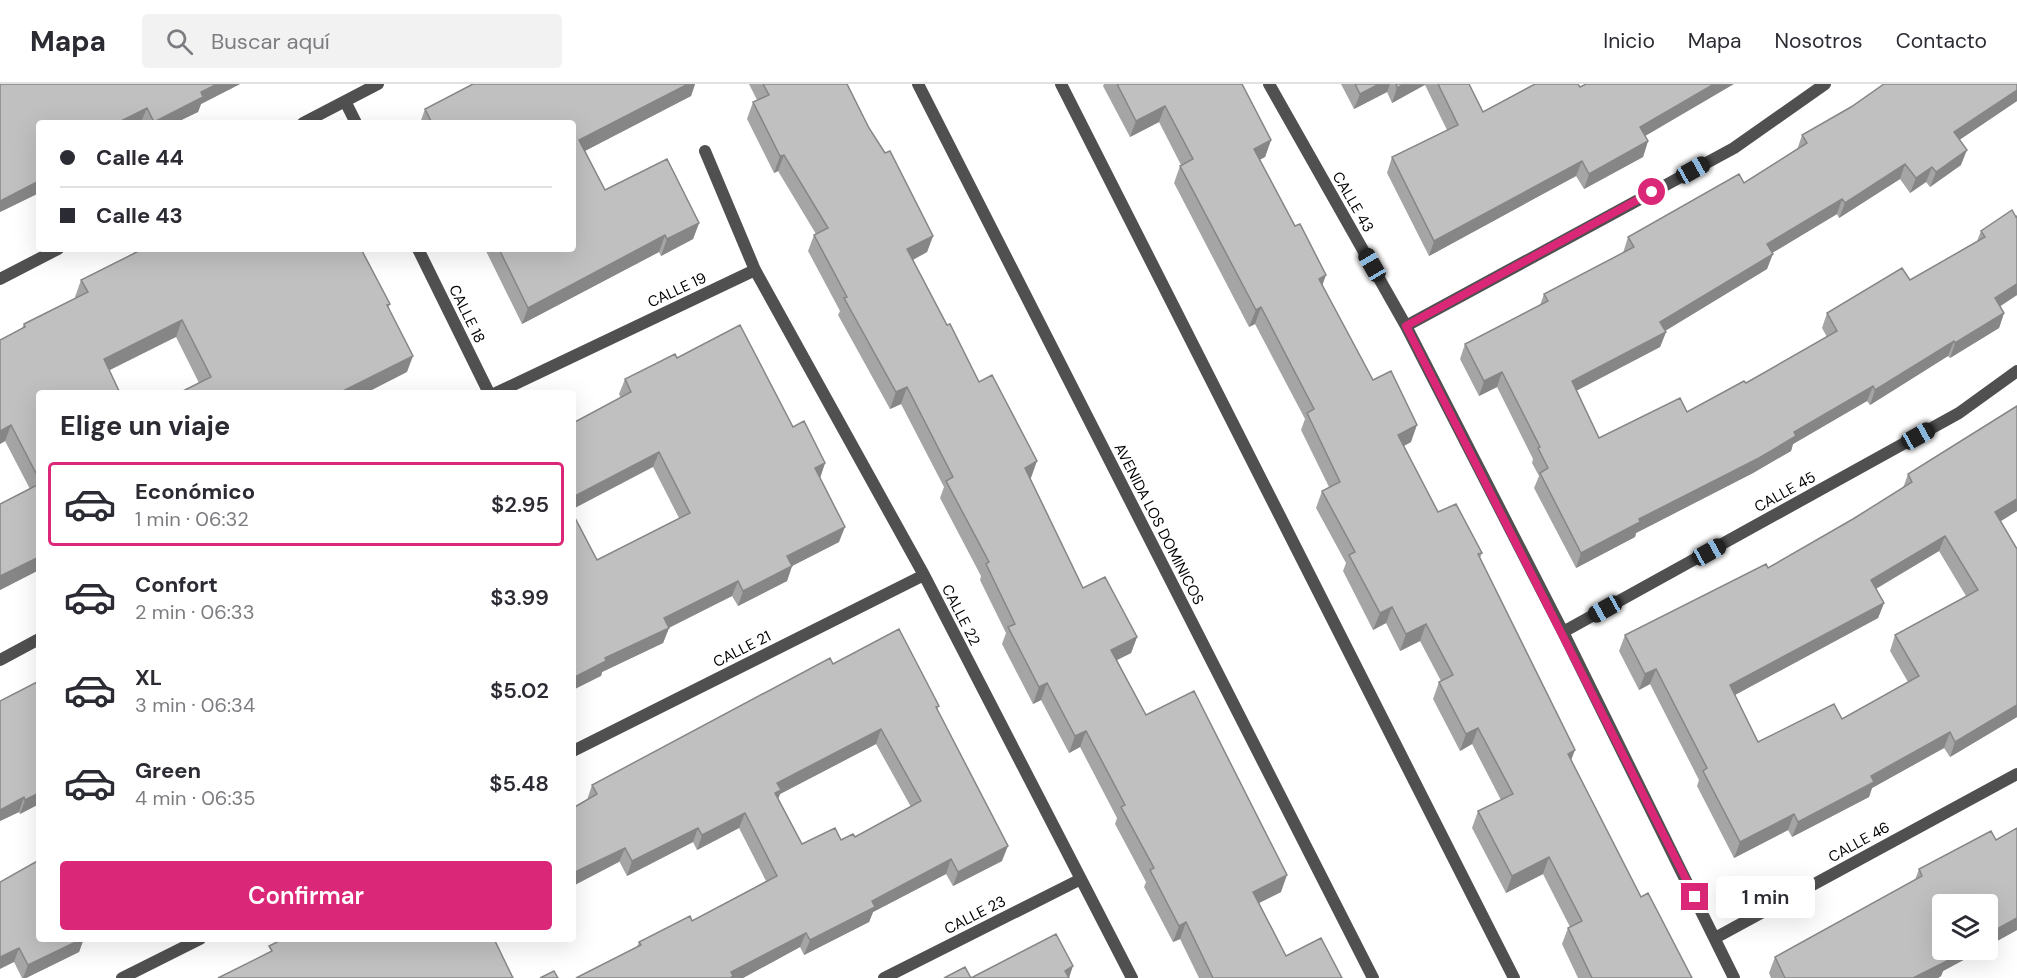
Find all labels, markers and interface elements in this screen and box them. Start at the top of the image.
search box [142,14,562,68]
text: Mapa [30,23,106,60]
icon: search [163,25,196,58]
text: Buscar aquí [211,27,330,56]
text: Inicio [1603,27,1655,55]
text: Mapa [1688,27,1742,55]
text: Nosotros [1775,27,1863,55]
text: Contacto [1896,27,1987,55]
text: Calle 44 [96,143,184,172]
car [1673,153,1713,187]
street label: CALLE 43 [1328,168,1378,236]
route start [1638,178,1665,205]
text: Calle 43 [96,201,183,230]
car [1355,245,1389,285]
street label: CALLE 19 [644,268,710,312]
street label: CALLE 18 [444,282,490,346]
text: Elige un viaje [60,408,230,443]
car [1898,419,1938,453]
street label: AVENIDA LOS DOMINICOS [1110,440,1209,608]
street label: CALLE 45 [1751,467,1819,517]
icon: car [63,477,117,531]
text: Económico [135,477,255,506]
text: $2.95 [491,490,549,519]
text: 1 min · 06:32 [135,506,249,532]
car [1689,535,1729,569]
icon: car [63,570,117,624]
text: Confort [135,570,218,599]
street label: CALLE 22 [937,581,985,649]
text: $3.99 [490,583,549,612]
car [1585,592,1625,626]
text: 2 min · 06:33 [135,599,254,625]
street label: CALLE 21 [710,626,774,672]
icon: car [63,663,117,717]
text: XL [135,663,162,692]
text: $5.02 [490,676,549,705]
text: 3 min · 06:34 [135,692,255,718]
icon: car [63,756,117,810]
text: Green [135,756,201,785]
text: $5.48 [489,769,549,798]
text: 4 min · 06:35 [135,785,255,811]
street label: CALLE 46 [1825,817,1893,867]
button: Confirmar [60,861,552,930]
callout: 1 min [1716,876,1815,918]
route end [1681,883,1708,910]
text: 1 min [1742,884,1789,910]
street label: CALLE 23 [941,891,1009,939]
map controls [1932,894,1998,960]
button: layers [1932,894,1998,960]

